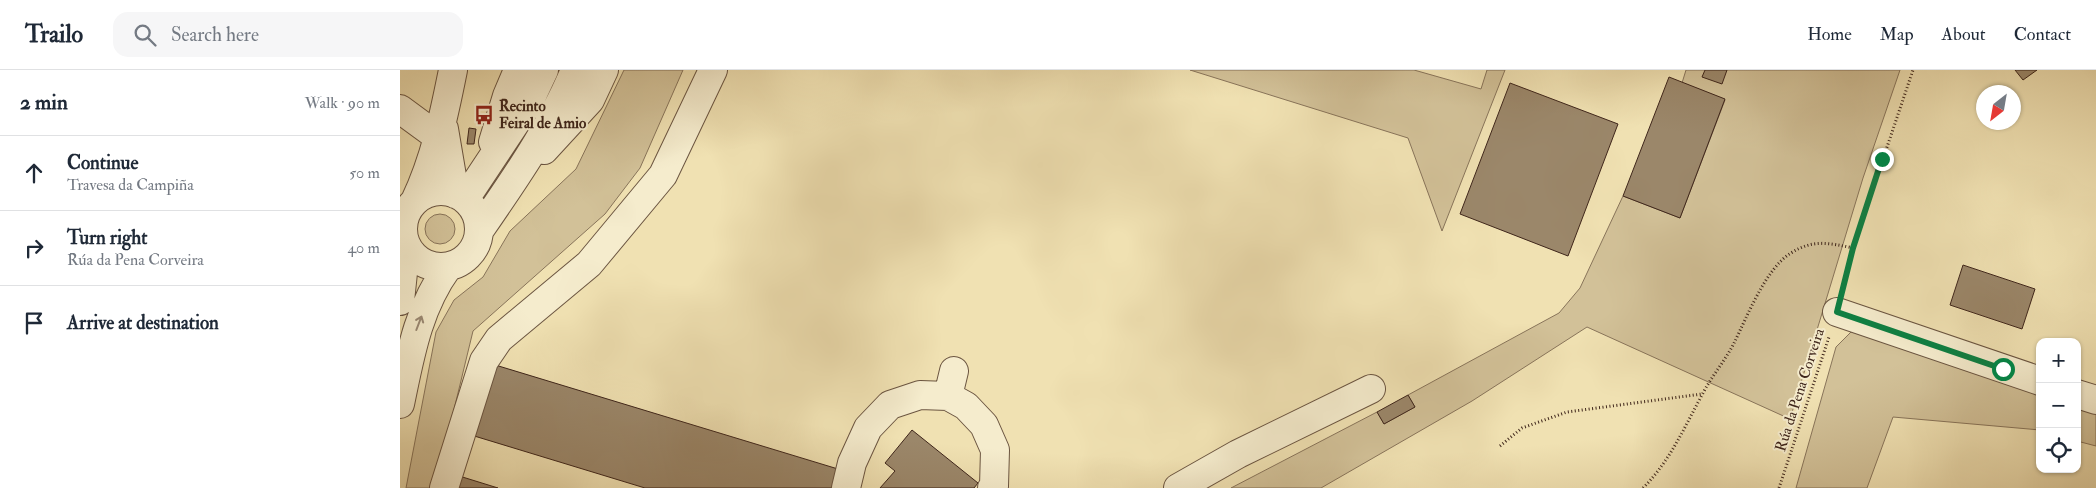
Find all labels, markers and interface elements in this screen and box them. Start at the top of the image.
search box [113,12,463,57]
text: Trailo [25,19,83,50]
icon: search [131,21,159,49]
text: Search here [171,23,259,47]
text: Home [1807,23,1852,46]
text: Map [1880,23,1914,46]
text: About [1942,23,1986,46]
text: Contact [2014,23,2071,46]
north arrow [1976,85,2021,130]
text: 2 min [20,89,68,116]
text: Walk · 90 m [305,93,380,113]
place label: Recinto Feiral de Amio [499,97,587,133]
bus stop icon: Recinto Feiral de Amio [473,104,495,126]
route end [1871,148,1894,171]
text: Continue [67,151,138,175]
icon: ahead [20,159,48,187]
text: 50 m [349,163,380,183]
text: Travesa da Campiña [67,175,194,195]
text: Turn right [67,226,147,250]
icon: right [20,234,48,262]
text: 40 m [347,238,380,258]
text: Rúa da Pena Corveira [67,250,204,270]
icon: arrive [20,309,48,337]
text: Arrive at destination [67,311,219,335]
one-way arrow [415,316,424,331]
street label: Rúa da Pena Corveira [1771,325,1829,454]
map controls [2036,338,2081,473]
button: + [2036,338,2081,383]
route start [1992,358,2015,381]
button: − [2036,383,2081,428]
button: locate [2036,428,2081,473]

